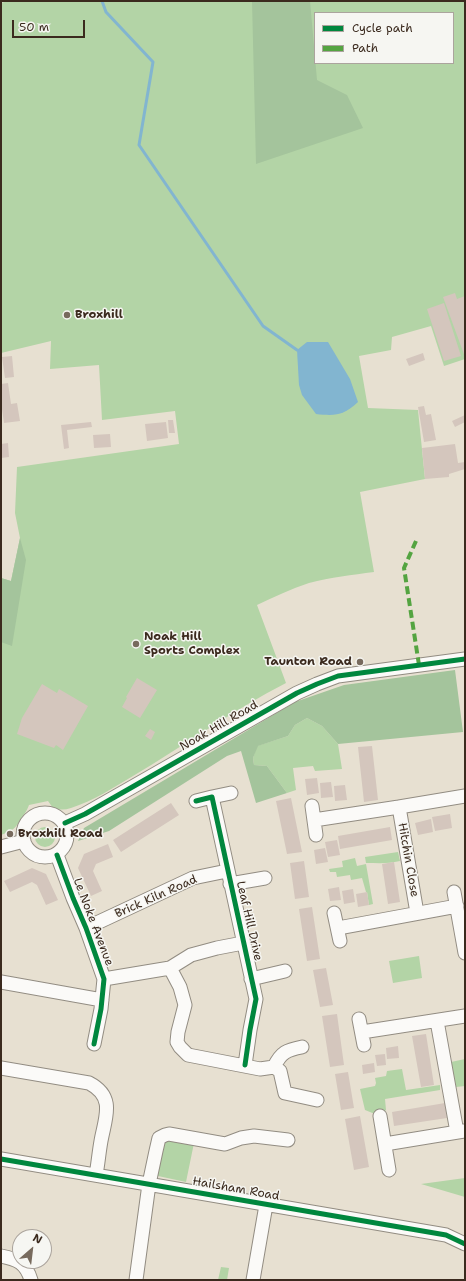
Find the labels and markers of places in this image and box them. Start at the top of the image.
place label: Broxhill [75,308,123,322]
marker: Broxhill [62,310,72,320]
place label: Noak Hill Sports Complex [144,630,240,658]
marker: Noak Hill Sports Complex [131,639,141,649]
place label: Taunton Road [264,655,352,669]
marker: Taunton Road [355,657,365,667]
place label: Broxhill Road [18,827,103,841]
marker: Broxhill Road [5,829,15,839]

